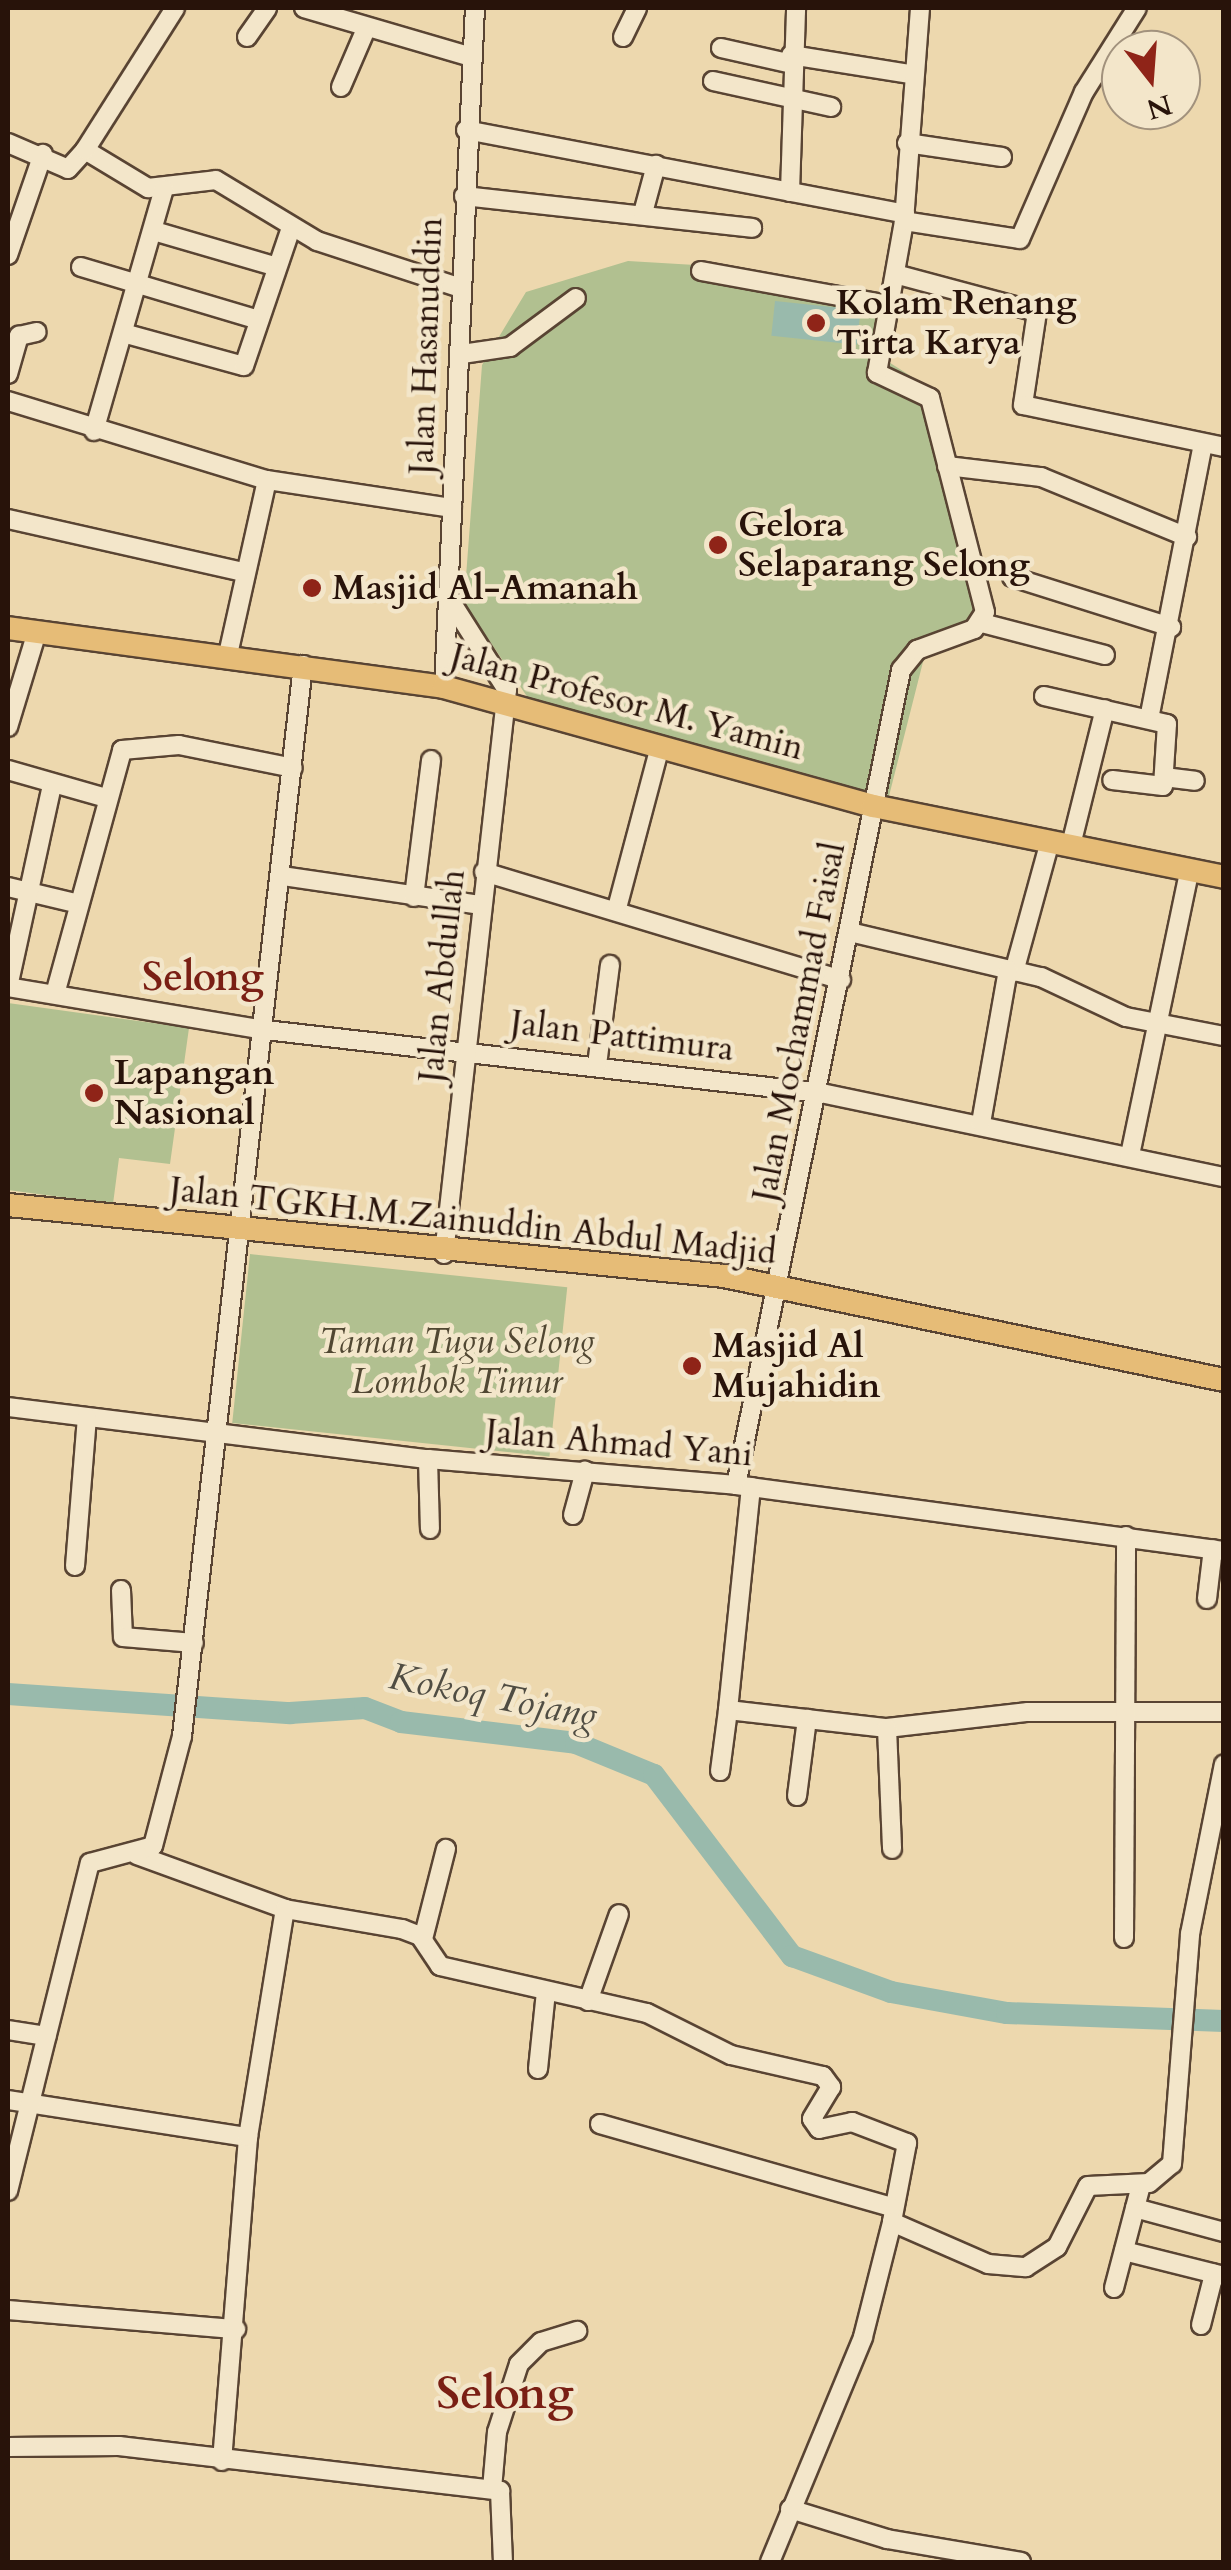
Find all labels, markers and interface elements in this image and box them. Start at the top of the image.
north arrow [1101,30,1201,130]
text: N [1142,85,1176,128]
street label: Jalan Hasanuddin [401,217,451,475]
place label: Kolam Renang Tirta Karya [836,282,1077,364]
marker: Kolam Renang Tirta Karya [805,312,827,334]
place label: Gelora Selaparang Selong [738,504,1030,586]
marker: Gelora Selaparang Selong [707,534,729,556]
place label: Masjid Al-Amanah [332,567,638,609]
marker: Masjid Al-Amanah [301,577,323,599]
street label: Jalan Profesor M. Yamin [446,635,808,769]
street label: Jalan Mochammad Faisal [744,839,854,1205]
street label: Jalan Abdullah [410,867,474,1085]
district label: Selong [142,954,264,1002]
street label: Jalan Pattimura [508,1001,736,1071]
place label: Lapangan Nasional [114,1052,274,1134]
marker: Lapangan Nasional [83,1082,105,1104]
street label: Jalan TGKH.M.Zainuddin Abdul Madjid [167,1168,779,1274]
park label: Taman Tugu Selong Lombok Timur [319,1321,595,1403]
place label: Masjid Al Mujahidin [712,1325,881,1407]
marker: Masjid Al Mujahidin [681,1355,703,1377]
street label: Jalan Ahmad Yani [484,1410,754,1476]
water label: Kokoq Tojang [385,1654,601,1740]
district label: Selong [436,2367,574,2421]

